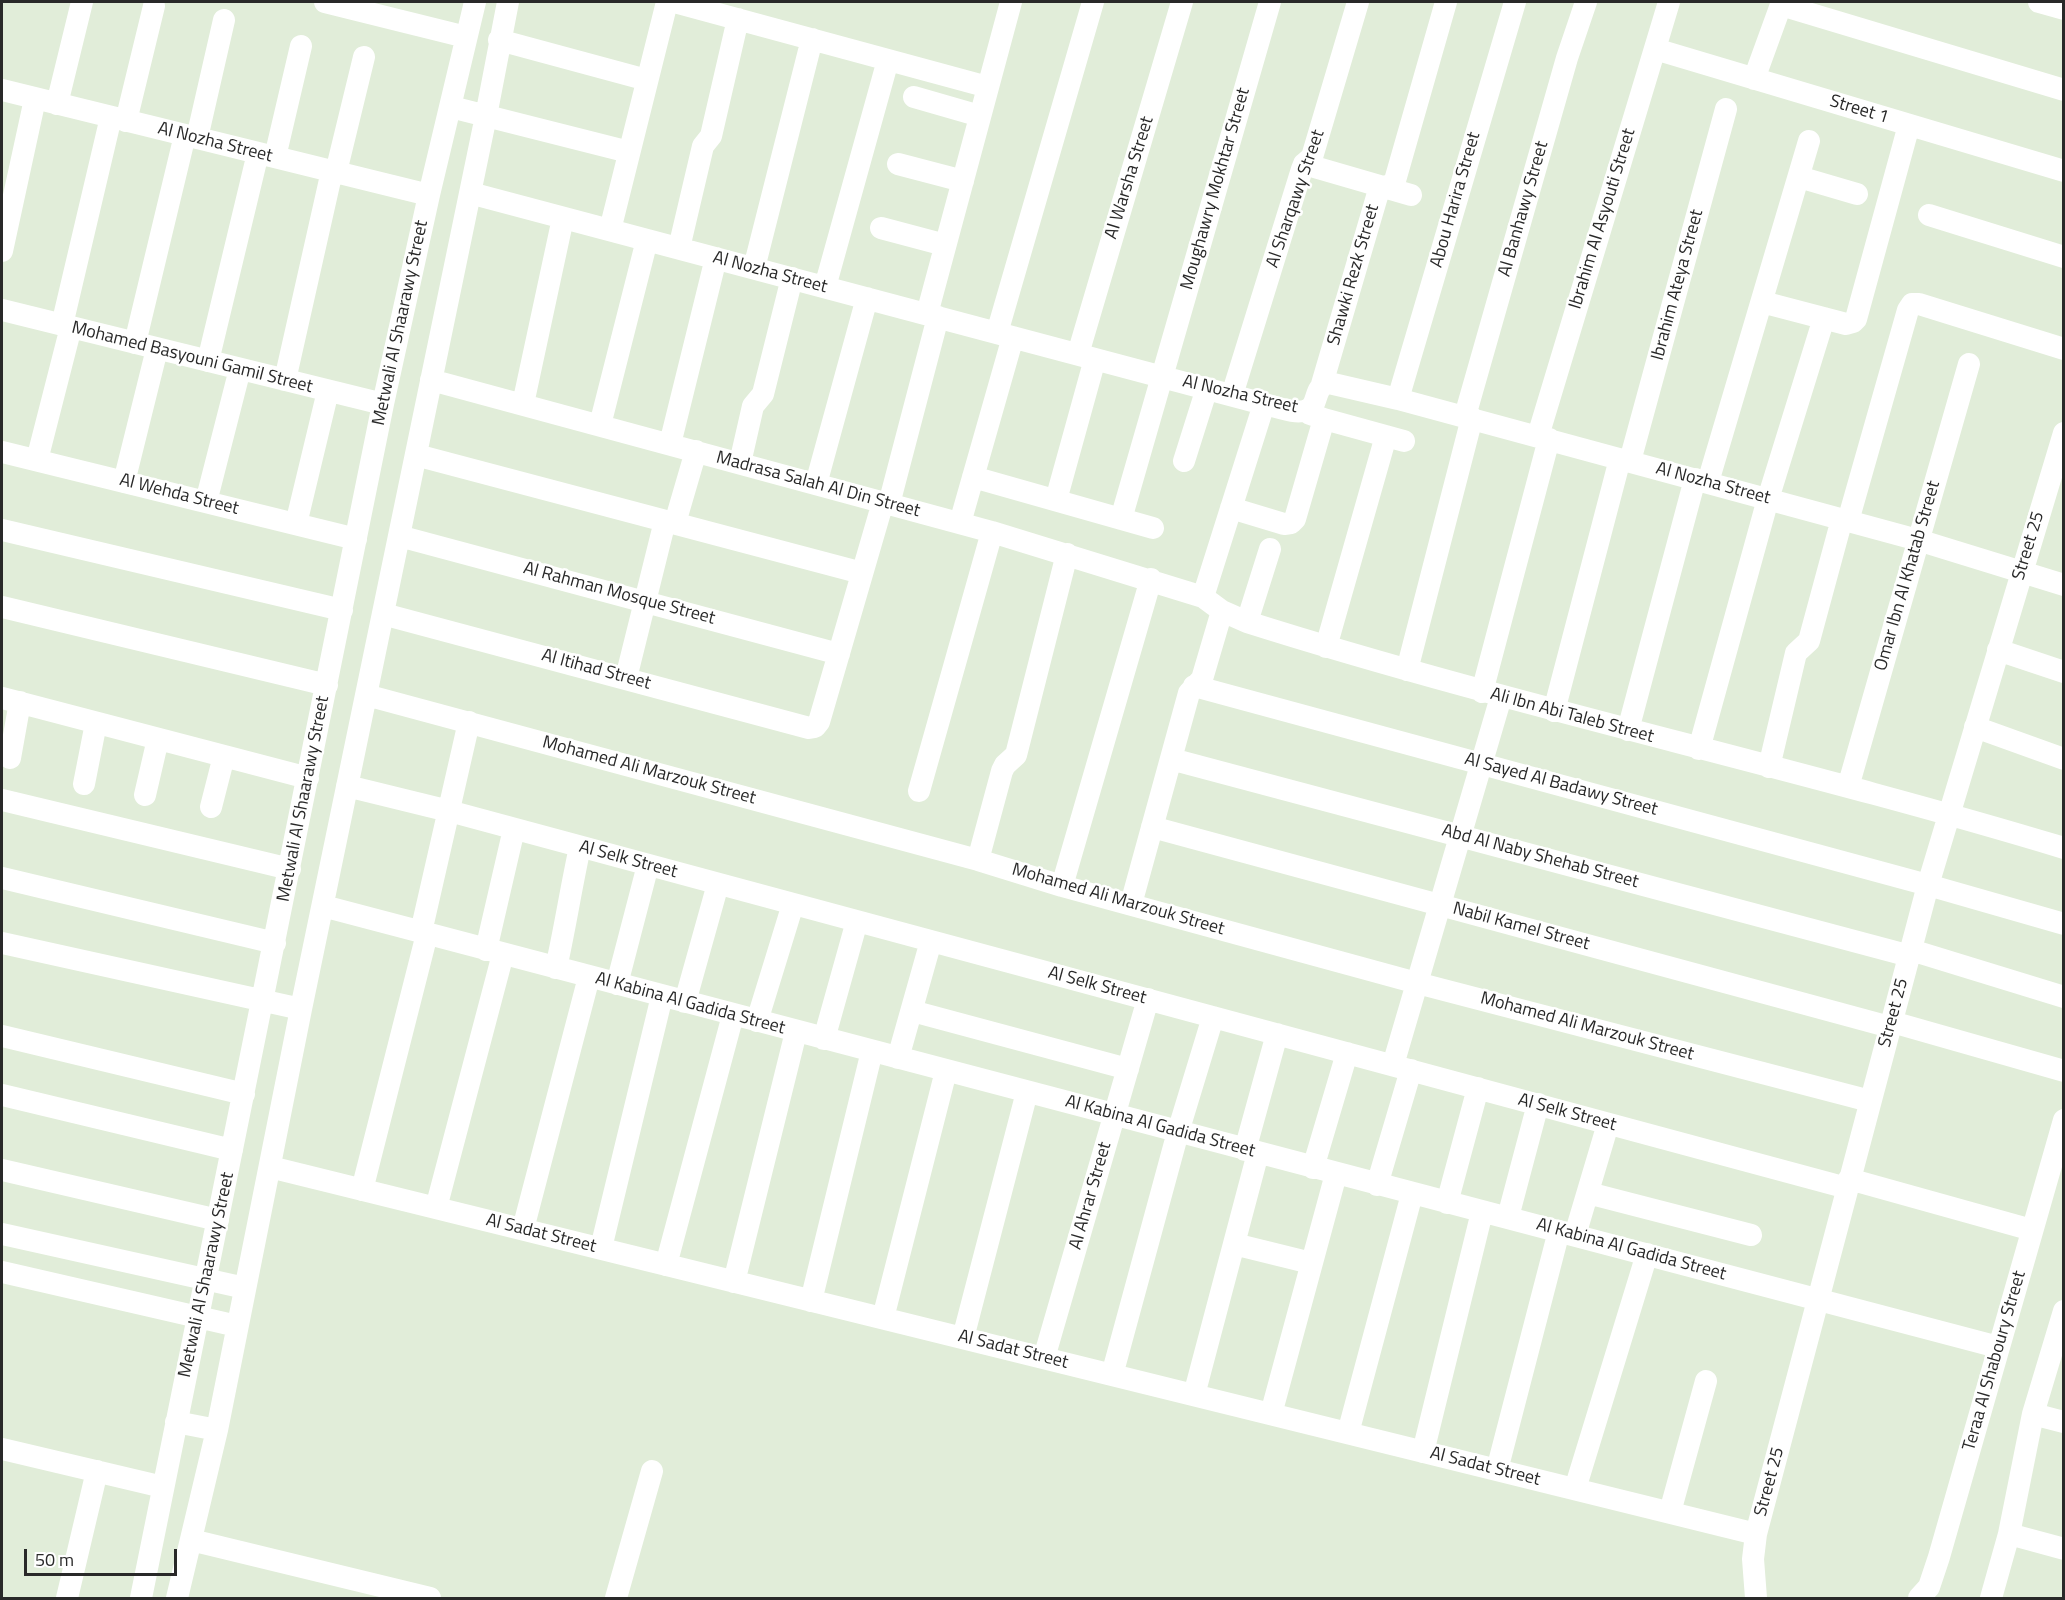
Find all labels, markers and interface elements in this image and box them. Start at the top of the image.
street label: Moughawry Mokhtar Street [1177,85,1255,293]
street label: Street 1 [1827,91,1891,129]
street label: Al Warsha Street [1101,114,1159,242]
street label: Al Nozha Street [155,118,275,168]
street label: Ibrahim Al Asyouti Street [1565,126,1641,312]
street label: Al Sharqawy Street [1262,127,1330,271]
street label: Abou Harira Street [1426,130,1486,270]
street label: Al Banhawy Street [1494,139,1554,279]
street label: Shawki Rezk Street [1324,202,1384,348]
street label: Ibrahim Ateya Street [1647,207,1709,363]
street label: Metwali Al Shaarawy Street [369,218,433,428]
street label: Al Nozha Street [710,247,830,299]
street label: Mohamed Basyouni Gamil Street [69,318,315,398]
street label: Al Nozha Street [1180,371,1300,419]
street label: Madrasa Salah Al Din Street [714,447,922,523]
street label: Al Nozha Street [1653,458,1773,510]
street label: Al Wehda Street [117,470,241,520]
street label: Omar Ibn Al Khatab Street [1871,479,1945,673]
street label: Street 25 [2008,509,2050,583]
street label: Al Rahman Mosque Street [521,558,717,630]
street label: Al Itihad Street [539,645,653,695]
street label: Ali Ibn Abi Taleb Street [1488,684,1656,748]
street label: Metwali Al Shaarawy Street [273,694,335,904]
street label: Mohamed Ali Marzouk Street [540,732,758,810]
street label: Al Sayed Al Badawy Street [1462,749,1660,821]
street label: Abd Al Naby Shehab Street [1439,820,1641,894]
street label: Al Selk Street [577,837,679,883]
street label: Mohamed Ali Marzouk Street [1009,859,1227,941]
street label: Nabil Kamel Street [1450,898,1592,956]
street label: Al Selk Street [1046,963,1148,1009]
street label: Al Kabina Al Gadida Street [593,968,787,1040]
street label: Street 25 [1874,976,1914,1050]
street label: Mohamed Ali Marzouk Street [1478,988,1696,1066]
street label: Al Selk Street [1516,1090,1618,1136]
street label: Al Kabina Al Gadida Street [1063,1091,1257,1163]
street label: Al Ahrar Street [1065,1140,1117,1252]
street label: Metwali Al Shaarawy Street [175,1170,239,1380]
street label: Al Sadat Street [484,1210,598,1258]
street label: Al Kabina Al Gadida Street [1534,1214,1728,1286]
street label: Teraa Al Shaboury Street [1959,1269,2031,1453]
street label: Al Sadat Street [956,1326,1070,1374]
street label: Al Sadat Street [1428,1443,1542,1491]
street label: Street 25 [1750,1445,1790,1519]
scale bar [27,1537,180,1575]
text: 50 m [35,1546,74,1573]

